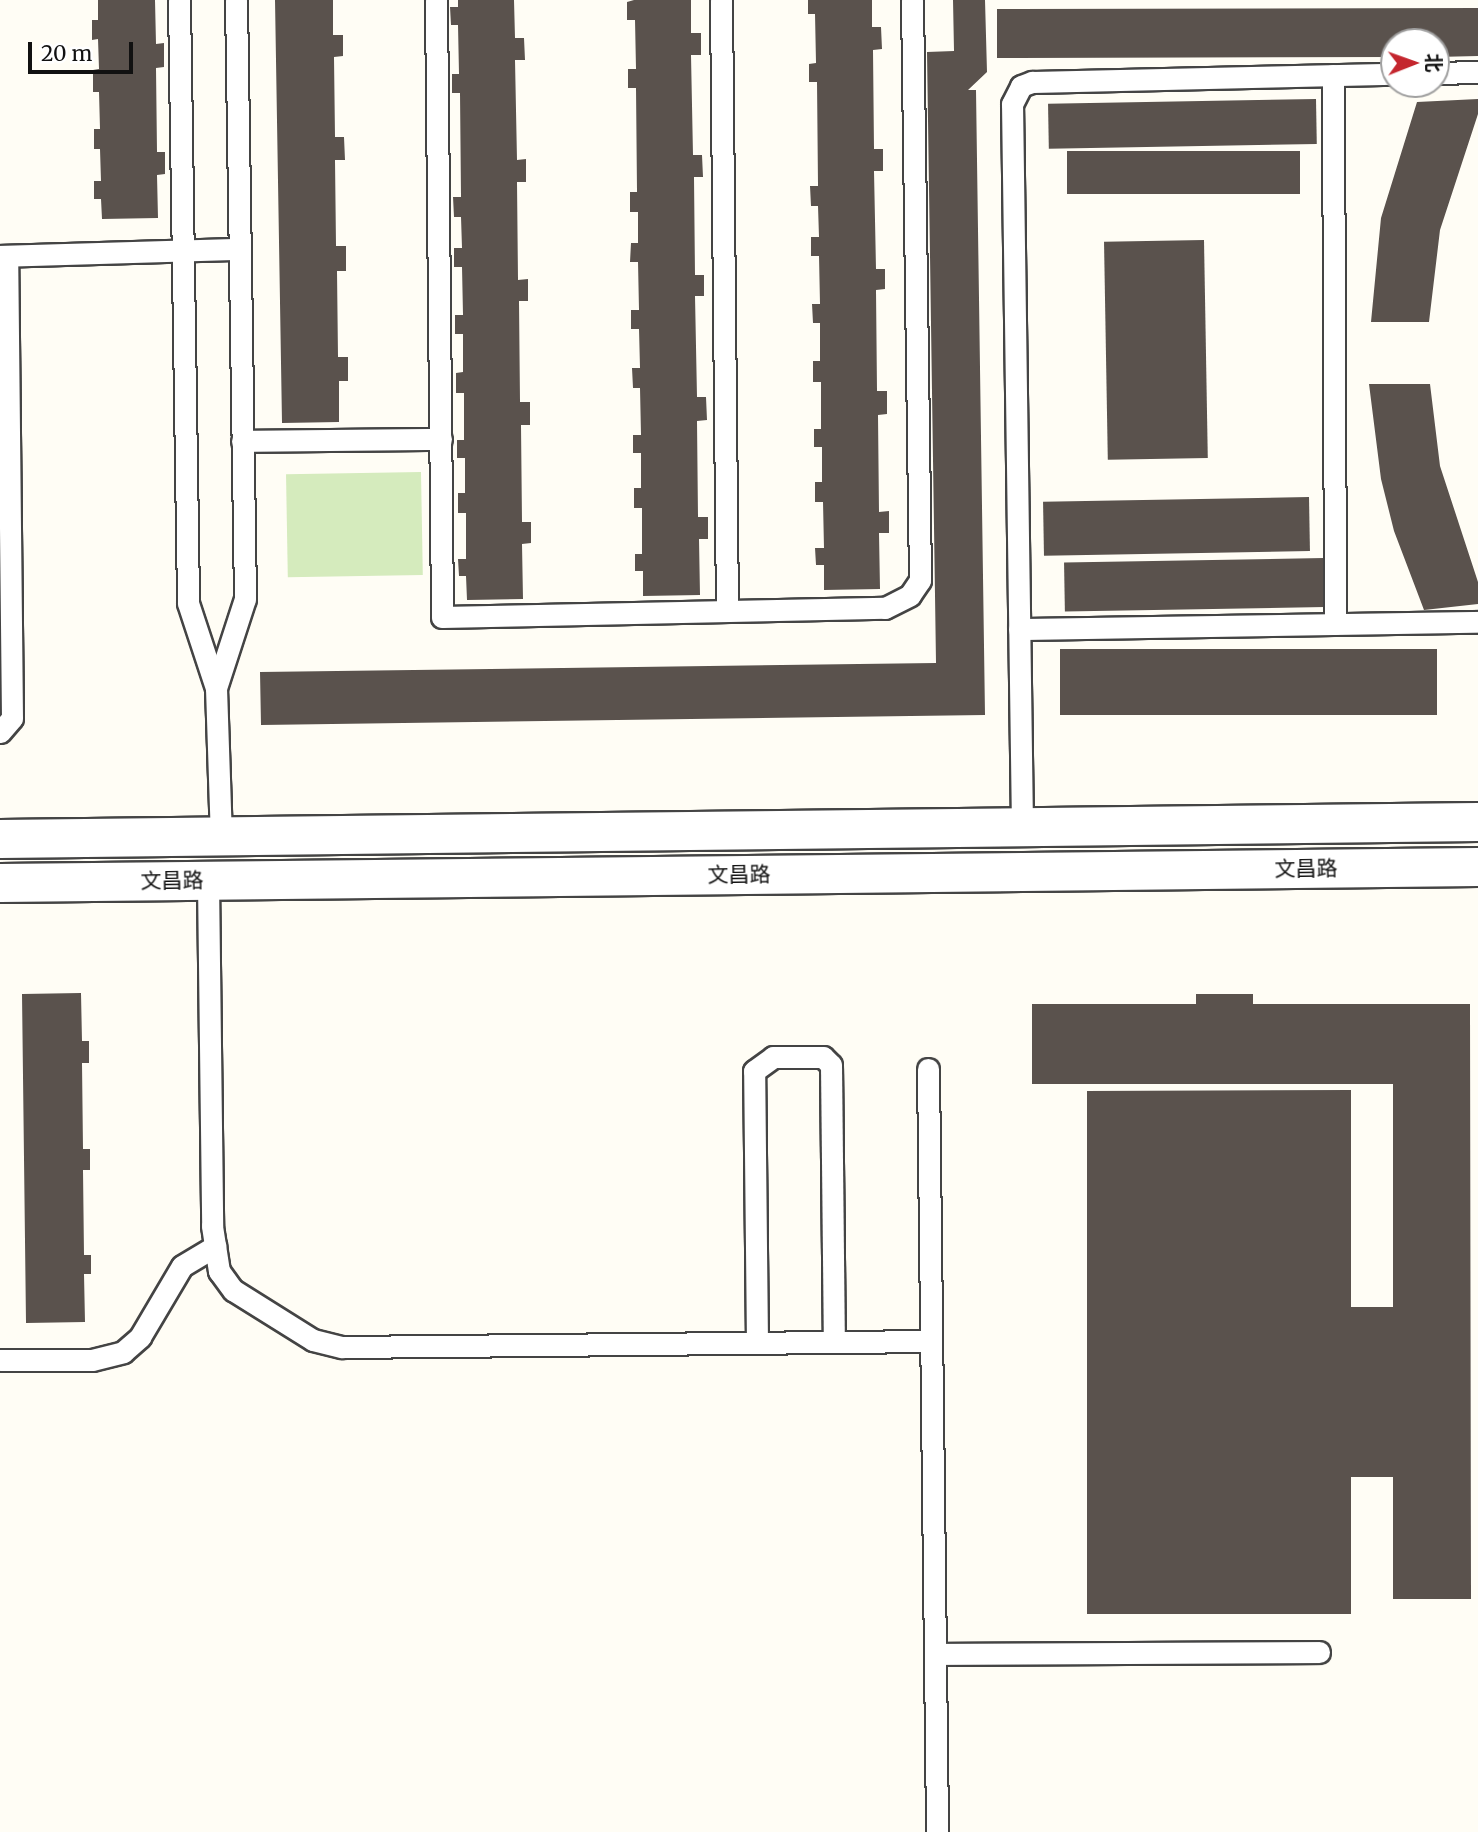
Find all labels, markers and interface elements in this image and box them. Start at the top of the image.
scale bar [32,28,136,72]
north arrow [1380,28,1450,98]
text: 20 m [41,40,92,67]
text: 北 [1422,53,1446,72]
street label: 文昌路 [1274,856,1338,882]
street label: 文昌路 [707,862,771,888]
street label: 文昌路 [140,868,204,894]

